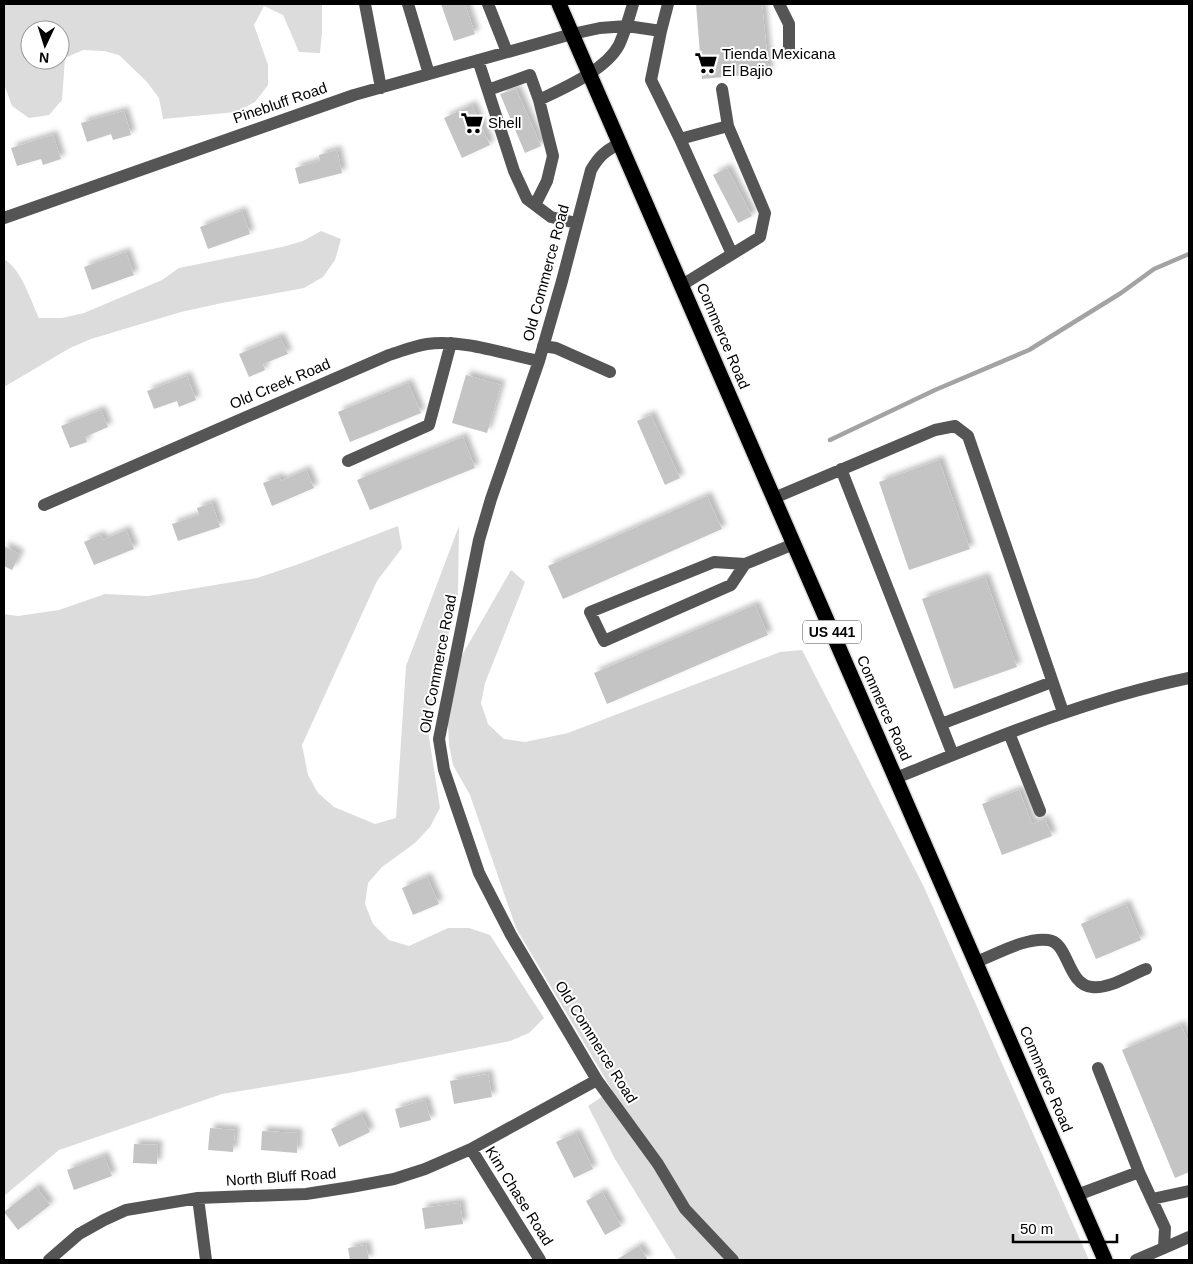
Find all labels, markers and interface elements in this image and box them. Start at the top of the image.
north arrow [20,20,70,70]
place label: Tienda Mexicana El Bajio [722,45,836,79]
text: N [38,50,50,66]
supermarket icon: Tienda Mexicana El Bajio [693,50,719,76]
street label: Pinebluff Road [231,79,329,127]
supermarket icon: Shell [459,110,485,136]
place label: Shell [488,114,521,131]
street label: Old Commerce Road [519,203,572,343]
street label: Commerce Road [693,280,753,391]
street label: Old Creek Road [227,355,333,412]
street label: Old Commerce Road [416,593,459,735]
road number: US 441 [803,620,861,644]
street label: Commerce Road [854,653,915,763]
street label: Old Commerce Road [552,977,641,1106]
street label: Commerce Road [1016,1023,1076,1134]
street label: Kim Chase Road [482,1143,557,1248]
street label: North Bluff Road [225,1164,337,1189]
scale bar [1013,1212,1117,1244]
text: 50 m [1020,1220,1053,1237]

